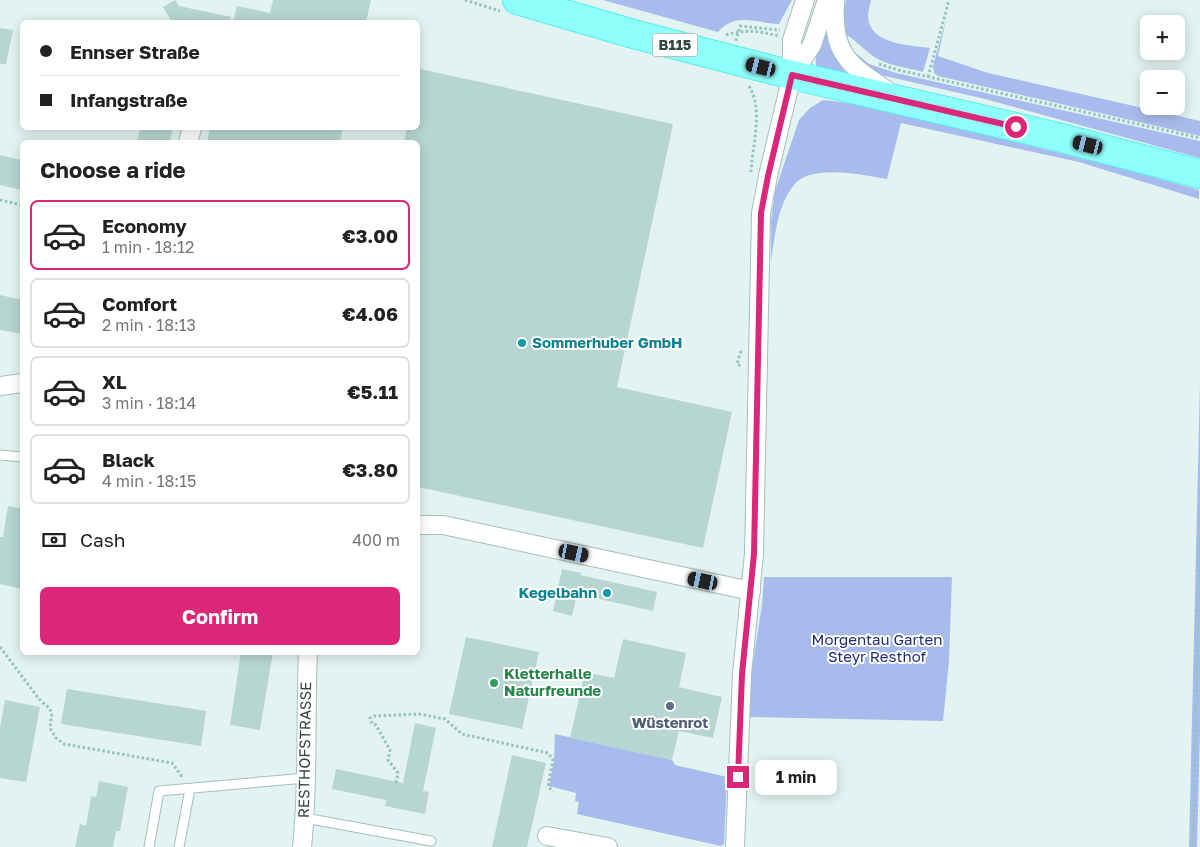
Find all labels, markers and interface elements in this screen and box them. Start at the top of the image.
map controls [1140,15,1185,115]
button: + [1140,15,1185,60]
road number: B115 [652,34,698,56]
text: Ennser Straße [70,40,200,63]
car [744,56,777,78]
button: − [1140,70,1185,115]
text: Infangstraße [70,88,188,111]
route start [1005,116,1027,138]
car [1071,134,1104,156]
text: Choose a ride [40,156,186,183]
icon: car [42,213,87,258]
text: Economy [102,214,187,237]
text: €3.00 [342,224,398,247]
text: 1 min · 18:12 [102,237,194,257]
icon: car [42,291,87,336]
text: Comfort [102,292,177,315]
text: €4.06 [342,302,398,325]
text: 2 min · 18:13 [102,315,196,335]
place label: Sommerhuber GmbH [532,333,682,351]
marker: Sommerhuber GmbH [516,337,528,349]
icon: car [42,369,87,414]
text: XL [102,370,127,393]
text: €5.11 [347,380,398,403]
text: 3 min · 18:14 [102,393,196,413]
icon: car [42,447,87,492]
text: Black [102,448,155,471]
text: €3.80 [342,458,398,481]
text: 4 min · 18:15 [102,471,196,491]
icon: cash [40,526,68,554]
text: Cash [80,528,125,551]
text: 400 m [352,530,400,550]
car [557,543,590,563]
car [686,571,719,591]
place label: Kegelbahn [518,583,597,601]
button: Confirm [40,587,400,645]
marker: Kegelbahn [601,587,613,599]
park label: Morgentau Garten Steyr Resthof [811,630,943,665]
place label: Kletterhalle Naturfreunde [504,664,601,699]
marker: Kletterhalle Naturfreunde [488,677,500,689]
street label: RESTHOFSTRASSE [294,682,314,818]
marker: Wüstenrot [664,700,676,712]
place label: Wüstenrot [632,713,708,731]
callout: 1 min [756,760,838,794]
route end [727,766,749,788]
text: 1 min [776,767,816,787]

